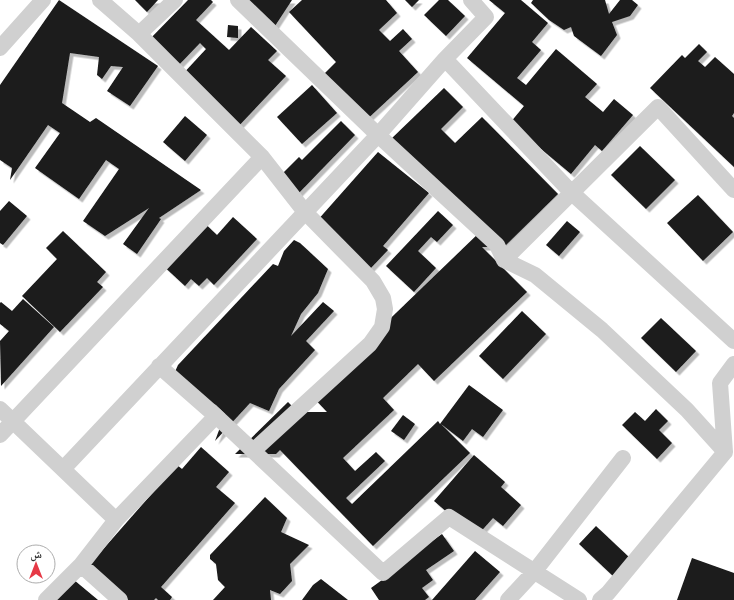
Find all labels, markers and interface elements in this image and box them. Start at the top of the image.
north arrow [16,544,56,584]
text: ش [30,547,42,562]

